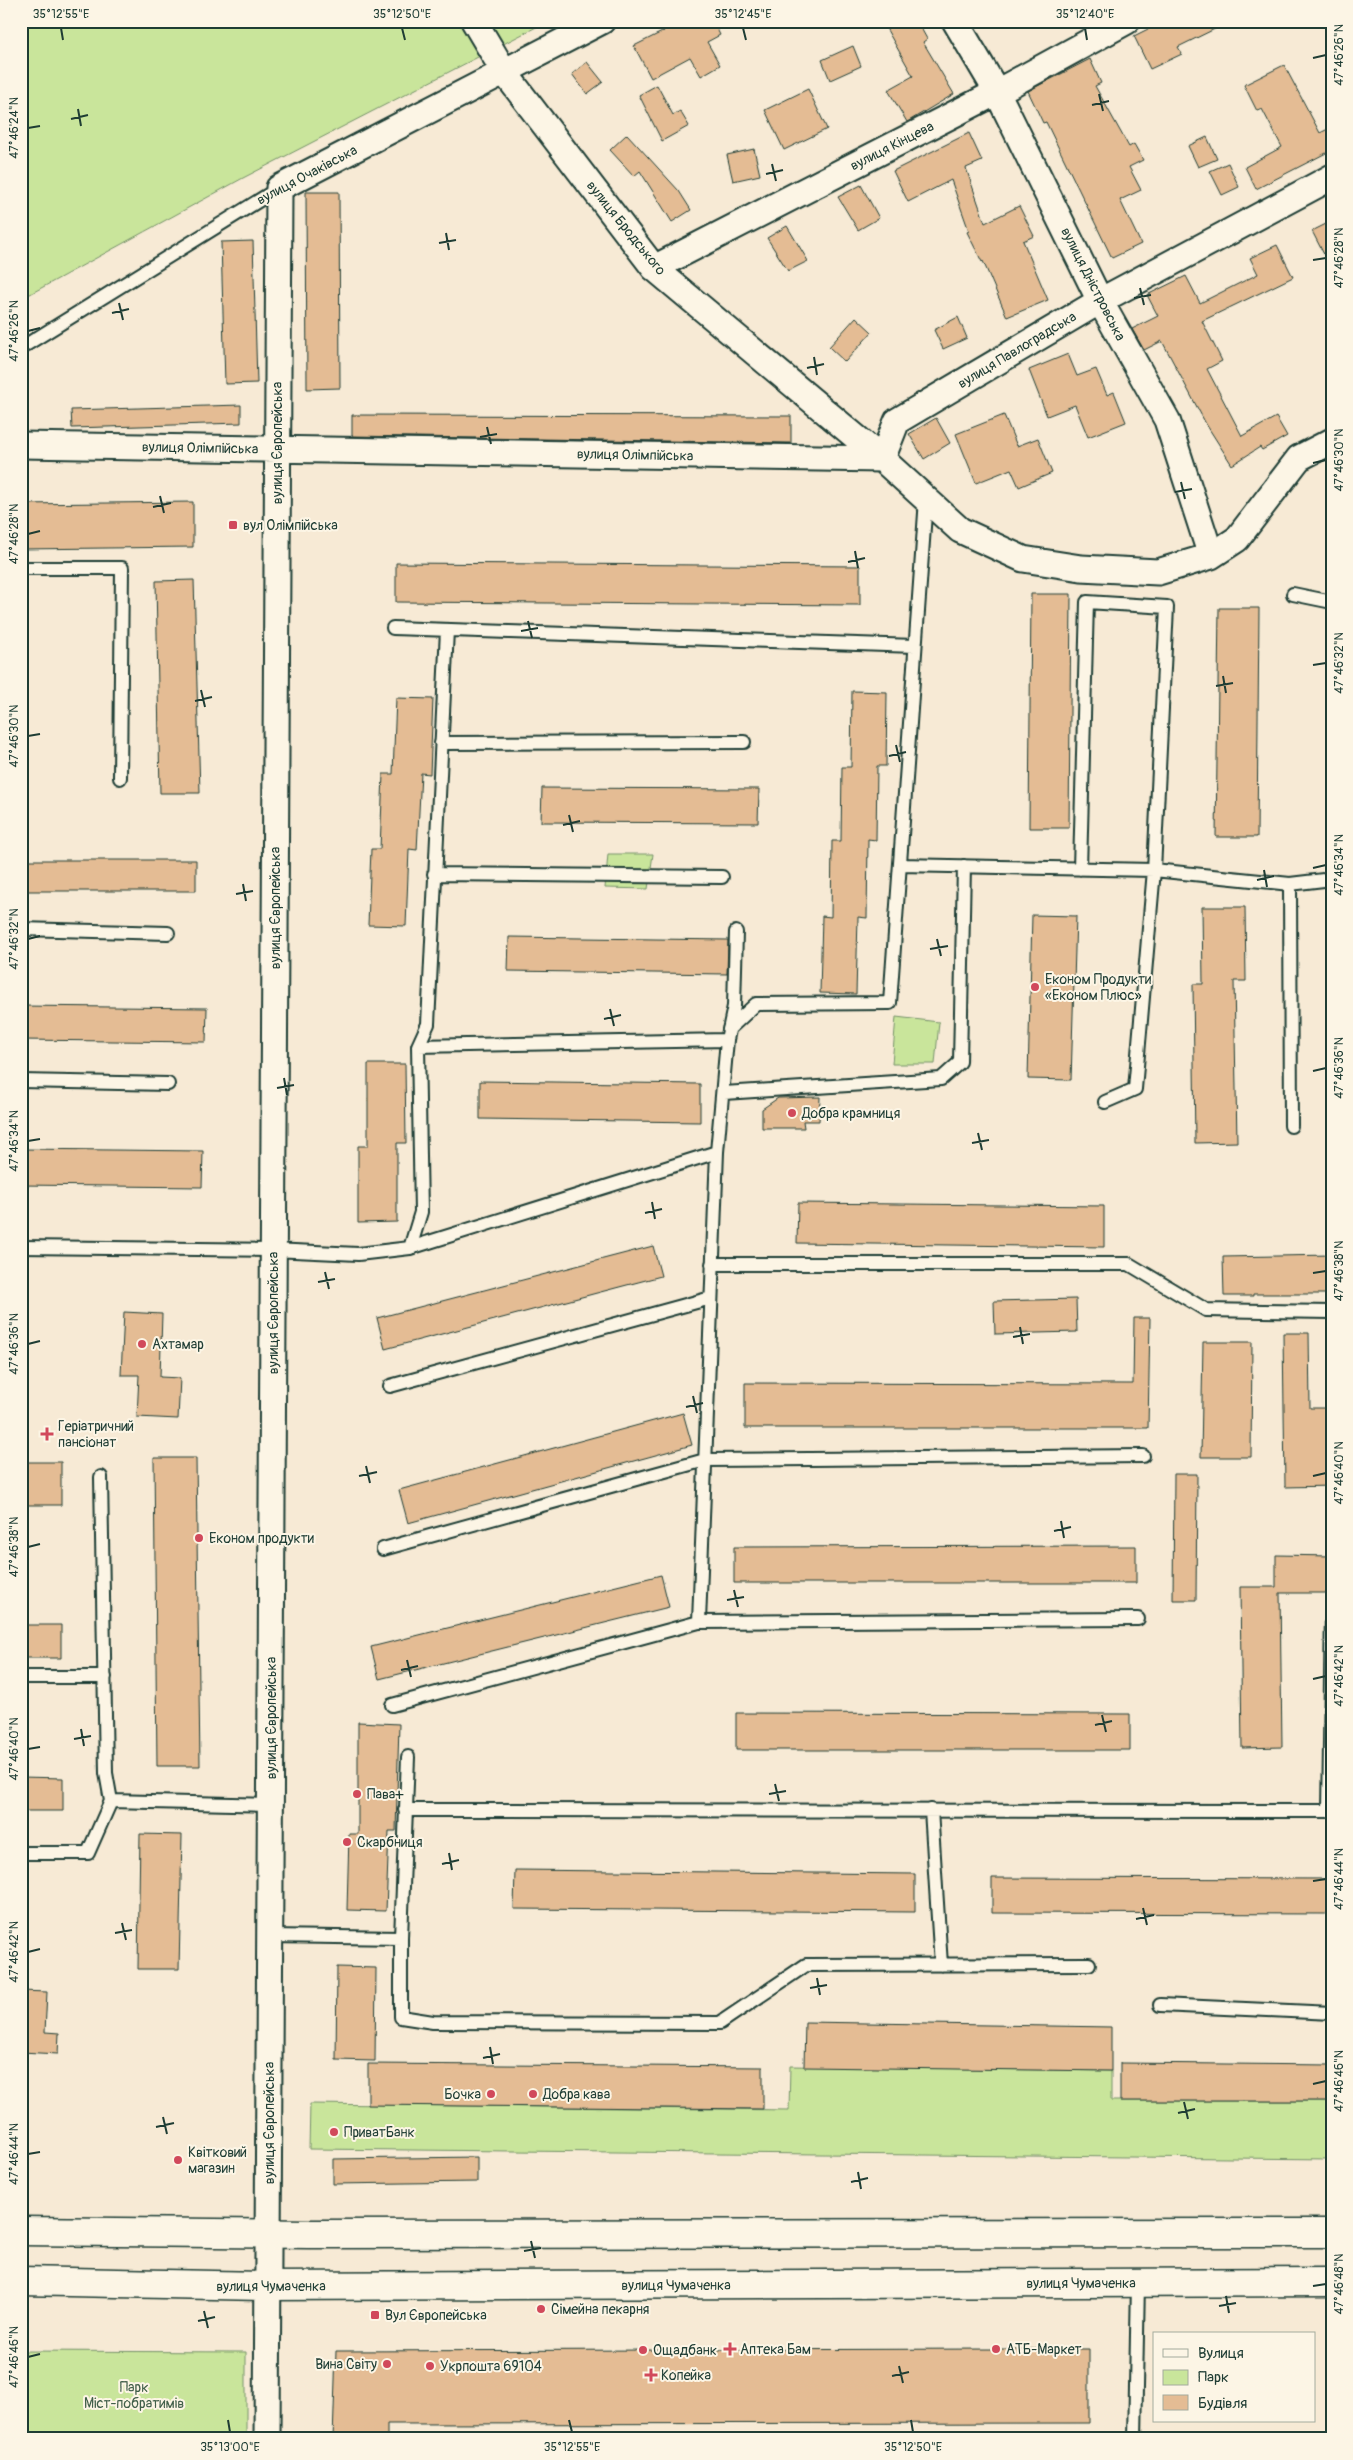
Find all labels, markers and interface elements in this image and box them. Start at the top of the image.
text: 35°12'55"E [33,7,89,22]
text: 35°12'50"E [373,7,431,22]
text: 35°12'45"E [715,7,771,22]
text: 35°12'40"E [1056,7,1114,22]
text: 47°46'26"N [1332,24,1347,86]
text: 47°46'24"N [7,97,22,159]
street label: вулиця Кінцева [847,118,937,174]
street label: вулиця Очаківська [254,141,360,209]
street label: вулиця Бродського [583,177,670,279]
street label: вулиця Дністровська [1057,225,1129,343]
text: 47°46'28"N [1332,228,1347,288]
text: 47°46'26"N [7,300,22,362]
street label: вулиця Павлоградська [955,308,1079,392]
street label: вулиця Європейська [269,382,286,504]
text: 47°46'30"N [1332,429,1347,491]
street label: вулиця Олімпійська [142,438,258,458]
street label: вулиця Олімпійська [577,445,693,465]
text: 47°46'28"N [7,504,22,564]
place label: вул Олімпійська [243,517,338,534]
marker: вул Олімпійська [227,519,239,531]
text: 47°46'32"N [1332,632,1347,694]
text: 47°46'30"N [7,705,22,767]
text: 47°46'34"N [1332,834,1347,896]
street label: вулиця Європейська [267,847,284,969]
text: 47°46'32"N [7,908,22,970]
place label: Економ Продукти «Економ Плюс» [1045,971,1151,1004]
marker: Економ Продукти «Економ Плюс» [1029,981,1041,993]
text: 47°46'36"N [1332,1037,1347,1099]
place label: Добра крамниця [801,1105,900,1122]
marker: Добра крамниця [786,1107,798,1119]
text: 47°46'34"N [7,1110,22,1172]
text: 47°46'38"N [1332,1241,1347,1301]
street label: вулиця Європейська [265,1252,282,1374]
text: 47°46'36"N [7,1313,22,1375]
place label: Ахтамар [152,1336,204,1353]
marker: Ахтамар [136,1338,148,1350]
place label: Геріатричний пансіонат [58,1418,134,1451]
marker: Геріатричний пансіонат [40,1427,54,1441]
text: 47°46'40"N [1332,1441,1347,1505]
text: 47°46'38"N [7,1517,22,1577]
place label: Економ продукти [209,1530,314,1547]
marker: Економ продукти [193,1532,205,1544]
text: 47°46'42"N [1332,1645,1347,1707]
street label: вулиця Європейська [263,1657,280,1779]
text: 47°46'40"N [7,1717,22,1781]
place label: Пава+ [367,1786,404,1803]
marker: Пава+ [351,1788,363,1800]
place label: Скарбниця [357,1834,423,1851]
marker: Скарбниця [341,1836,353,1848]
text: 47°46'44"N [1332,1848,1347,1910]
text: 47°46'42"N [7,1921,22,1983]
text: 47°46'46"N [1332,2050,1347,2112]
street label: вулиця Європейська [261,2062,278,2184]
place label: Бочка [444,2086,481,2103]
place label: Добра кава [542,2086,610,2103]
marker: Бочка [485,2088,497,2100]
marker: Добра кава [527,2088,539,2100]
text: 47°46'44"N [7,2123,22,2185]
place label: ПриватБанк [344,2124,415,2141]
marker: ПриватБанк [328,2126,340,2138]
place label: Квітковий магазин [188,2144,247,2177]
marker: Квітковий магазин [172,2154,184,2166]
text: 47°46'48"N [1332,2254,1347,2314]
street label: вулиця Чумаченка [1026,2275,1136,2292]
street label: вулиця Чумаченка [621,2277,731,2294]
street label: вулиця Чумаченка [216,2278,326,2295]
place label: Сімейна пекарня [551,2301,649,2318]
marker: Сімейна пекарня [535,2303,547,2315]
place label: Вул Європейська [385,2307,487,2324]
marker: Вул Європейська [369,2309,381,2321]
text: 47°46'46"N [7,2326,22,2388]
legend [1153,2332,1316,2422]
place label: Аптека Бам [740,2341,811,2358]
place label: АТБ-Маркет [1006,2341,1082,2358]
place label: Ощадбанк [653,2342,717,2359]
marker: Аптека Бам [724,2343,736,2355]
marker: АТБ-Маркет [990,2343,1002,2355]
marker: Ощадбанк [637,2344,649,2356]
text: Вулиця [1198,2344,1244,2363]
place label: Вина Світу [315,2356,377,2373]
marker: Вина Світу [381,2358,393,2370]
place label: Укрпошта 69104 [440,2358,542,2375]
marker: Укрпошта 69104 [424,2360,436,2372]
place label: Копейка [661,2367,711,2384]
text: Парк [1198,2368,1229,2387]
marker: Копейка [645,2369,657,2381]
park label: Парк Міст-побратимів [84,2379,184,2412]
text: Будівля [1198,2394,1247,2413]
text: 35°13'00"E [200,2440,260,2455]
text: 35°12'55"E [544,2440,600,2455]
text: 35°12'50"E [884,2440,942,2455]

